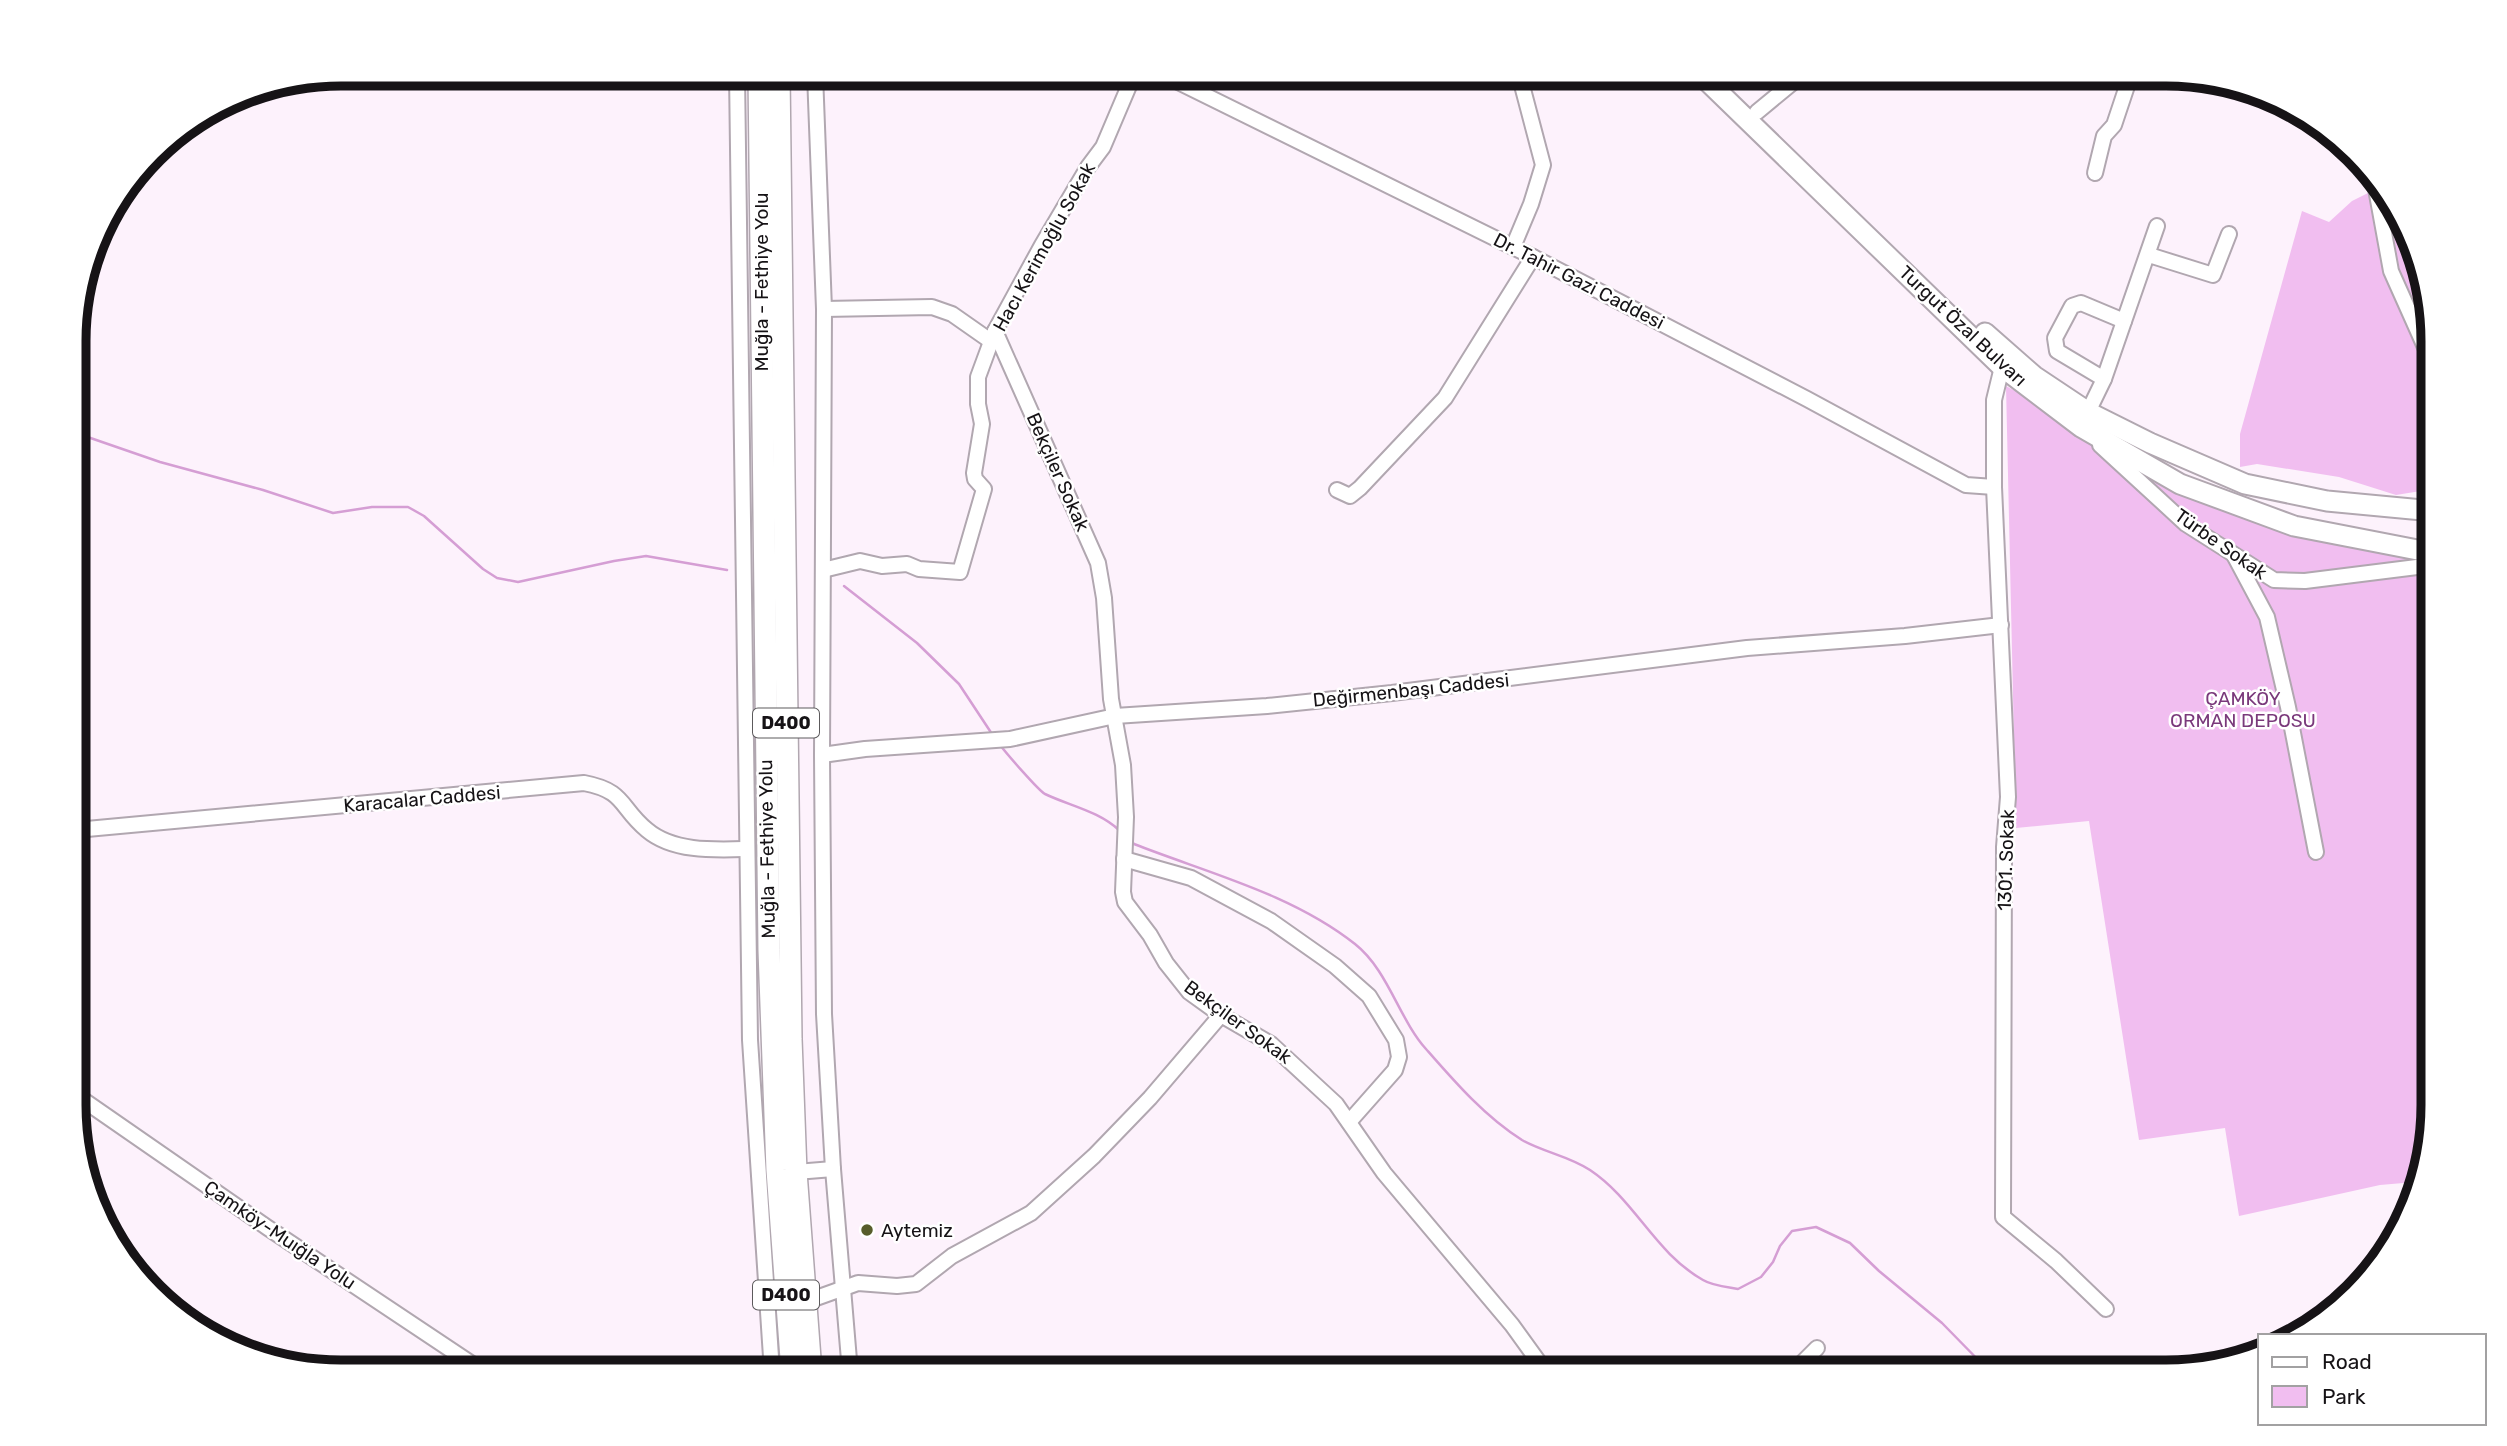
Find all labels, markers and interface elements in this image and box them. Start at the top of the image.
street label: Hacı Kerimoğlu Sokak [988,158,1100,335]
street label: Muğla - Fethiye Yolu [750,192,773,372]
street label: Dr. Tahir Gazi Caddesi [1490,228,1668,334]
street label: Turgut Özal Bulvarı [1894,261,2032,391]
street label: Bekçiler Sokak [1022,409,1094,535]
street label: Türbe Sokak [2170,504,2272,584]
street label: Değirmenbaşı Caddesi [1312,668,1510,712]
park label: ÇAMKÖY ORMAN DEPOSU [2170,687,2316,732]
road number: D400 [753,708,819,738]
street label: Muğla - Fethiye Yolu [754,759,780,939]
street label: Karacalar Caddesi [343,781,501,817]
street label: 1301. Sokak [1993,809,2019,911]
street label: Bekçiler Sokak [1180,975,1296,1069]
street label: Çamköy-Muığla Yolu [200,1176,360,1294]
place label: Aytemiz [881,1219,953,1242]
marker: Aytemiz [859,1222,875,1238]
road number: D400 [753,1280,819,1310]
legend [2258,1334,2486,1425]
text: Road [2322,1349,2372,1374]
text: Park [2322,1384,2366,1409]

